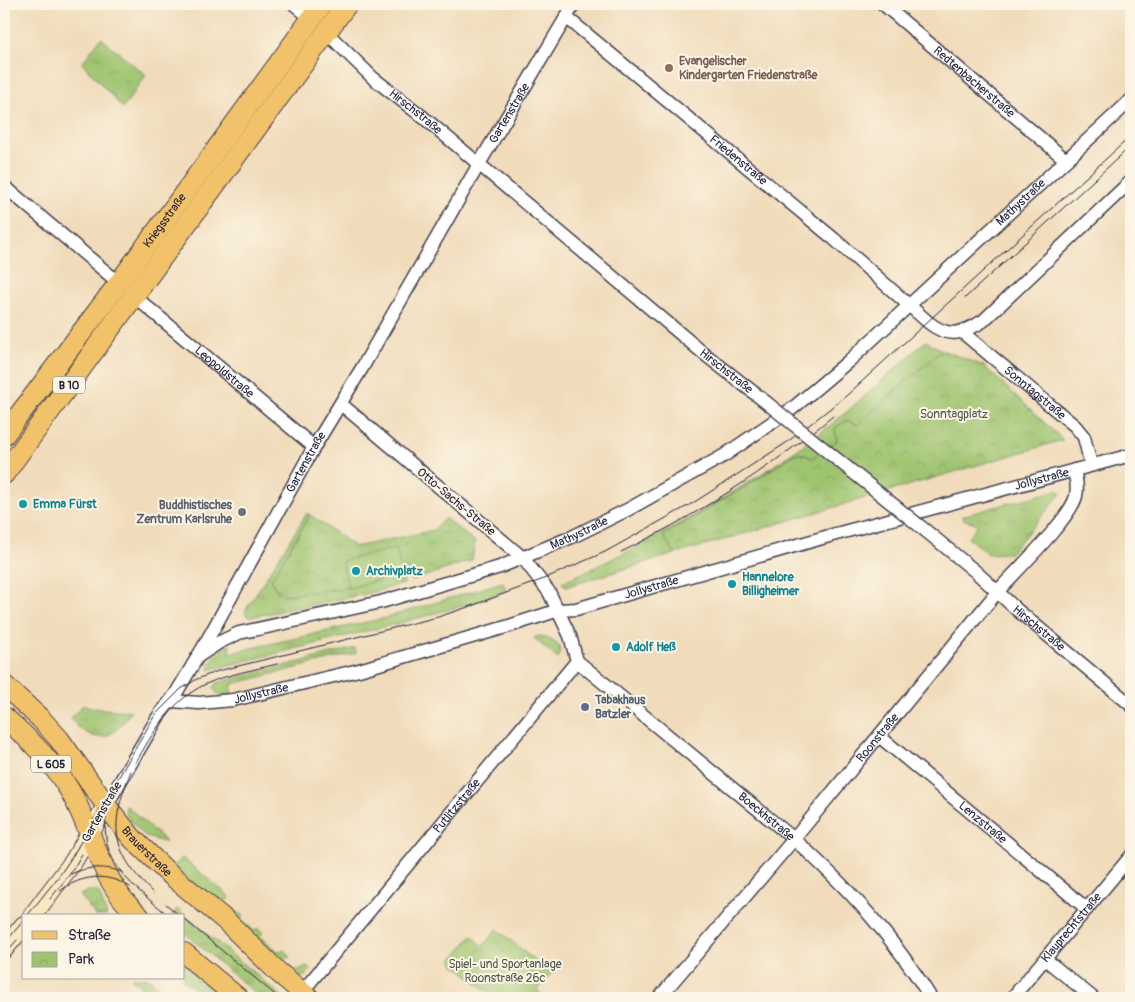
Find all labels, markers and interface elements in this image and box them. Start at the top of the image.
street label: Redtenbacherstraße [931,43,1018,121]
place label: Evangelischer Kindergarten Friedenstraße [679,54,818,83]
marker: Evangelischer Kindergarten Friedenstraße [663,62,675,74]
street label: Gartenstraße [486,80,533,146]
street label: Hirschstraße [386,86,445,137]
street label: Friedenstraße [707,132,770,188]
street label: Mathystraße [993,176,1048,229]
street label: Kriegsstraße [140,190,189,251]
street label: Leopoldstraße [192,343,257,401]
street label: Hirschstraße [697,346,756,397]
street label: Sonntagstraße [1001,363,1069,423]
road number: B 10 [53,376,85,394]
park label: Sonntagplatz [920,407,988,422]
street label: Gartenstraße [283,429,329,495]
street label: Jollystraße [1013,464,1070,493]
street label: Otto-Sachs-Straße [414,465,498,539]
place label: Emma Fürst [33,497,98,512]
marker: Emma Fürst [17,498,29,510]
place label: Buddhistisches Zentrum Karlsruhe [136,498,233,527]
marker: Buddhistisches Zentrum Karlsruhe [236,506,248,518]
street label: Mathystraße [548,513,611,553]
place label: Archivplatz [366,564,423,579]
marker: Archivplatz [350,565,362,577]
place label: Hannelore Billigheimer [742,570,800,599]
street label: Jollystraße [623,572,680,602]
marker: Hannelore Billigheimer [726,578,738,590]
street label: Hirschstraße [1010,602,1068,654]
place label: Adolf Heß [626,640,676,655]
marker: Adolf Heß [610,641,622,653]
street label: Jollystraße [232,680,290,707]
place label: Tabakhaus Batzler [594,693,646,722]
marker: Tabakhaus Batzler [579,701,591,713]
street label: Roonstraße [853,710,902,765]
road number: L 605 [31,756,71,772]
street label: Putlitzstraße [430,776,484,836]
street label: Gartenstraße [79,779,125,845]
street label: Boeckhstraße [735,789,798,844]
street label: Lenzstraße [956,798,1010,847]
street label: Brauerstraße [118,823,175,880]
street label: Klauprechtstraße [1038,890,1105,965]
legend [22,914,185,980]
text: Straße [68,926,111,945]
text: Park [68,950,95,969]
park label: Spiel- und Sportanlage Roonstraße 26c [448,957,562,986]

